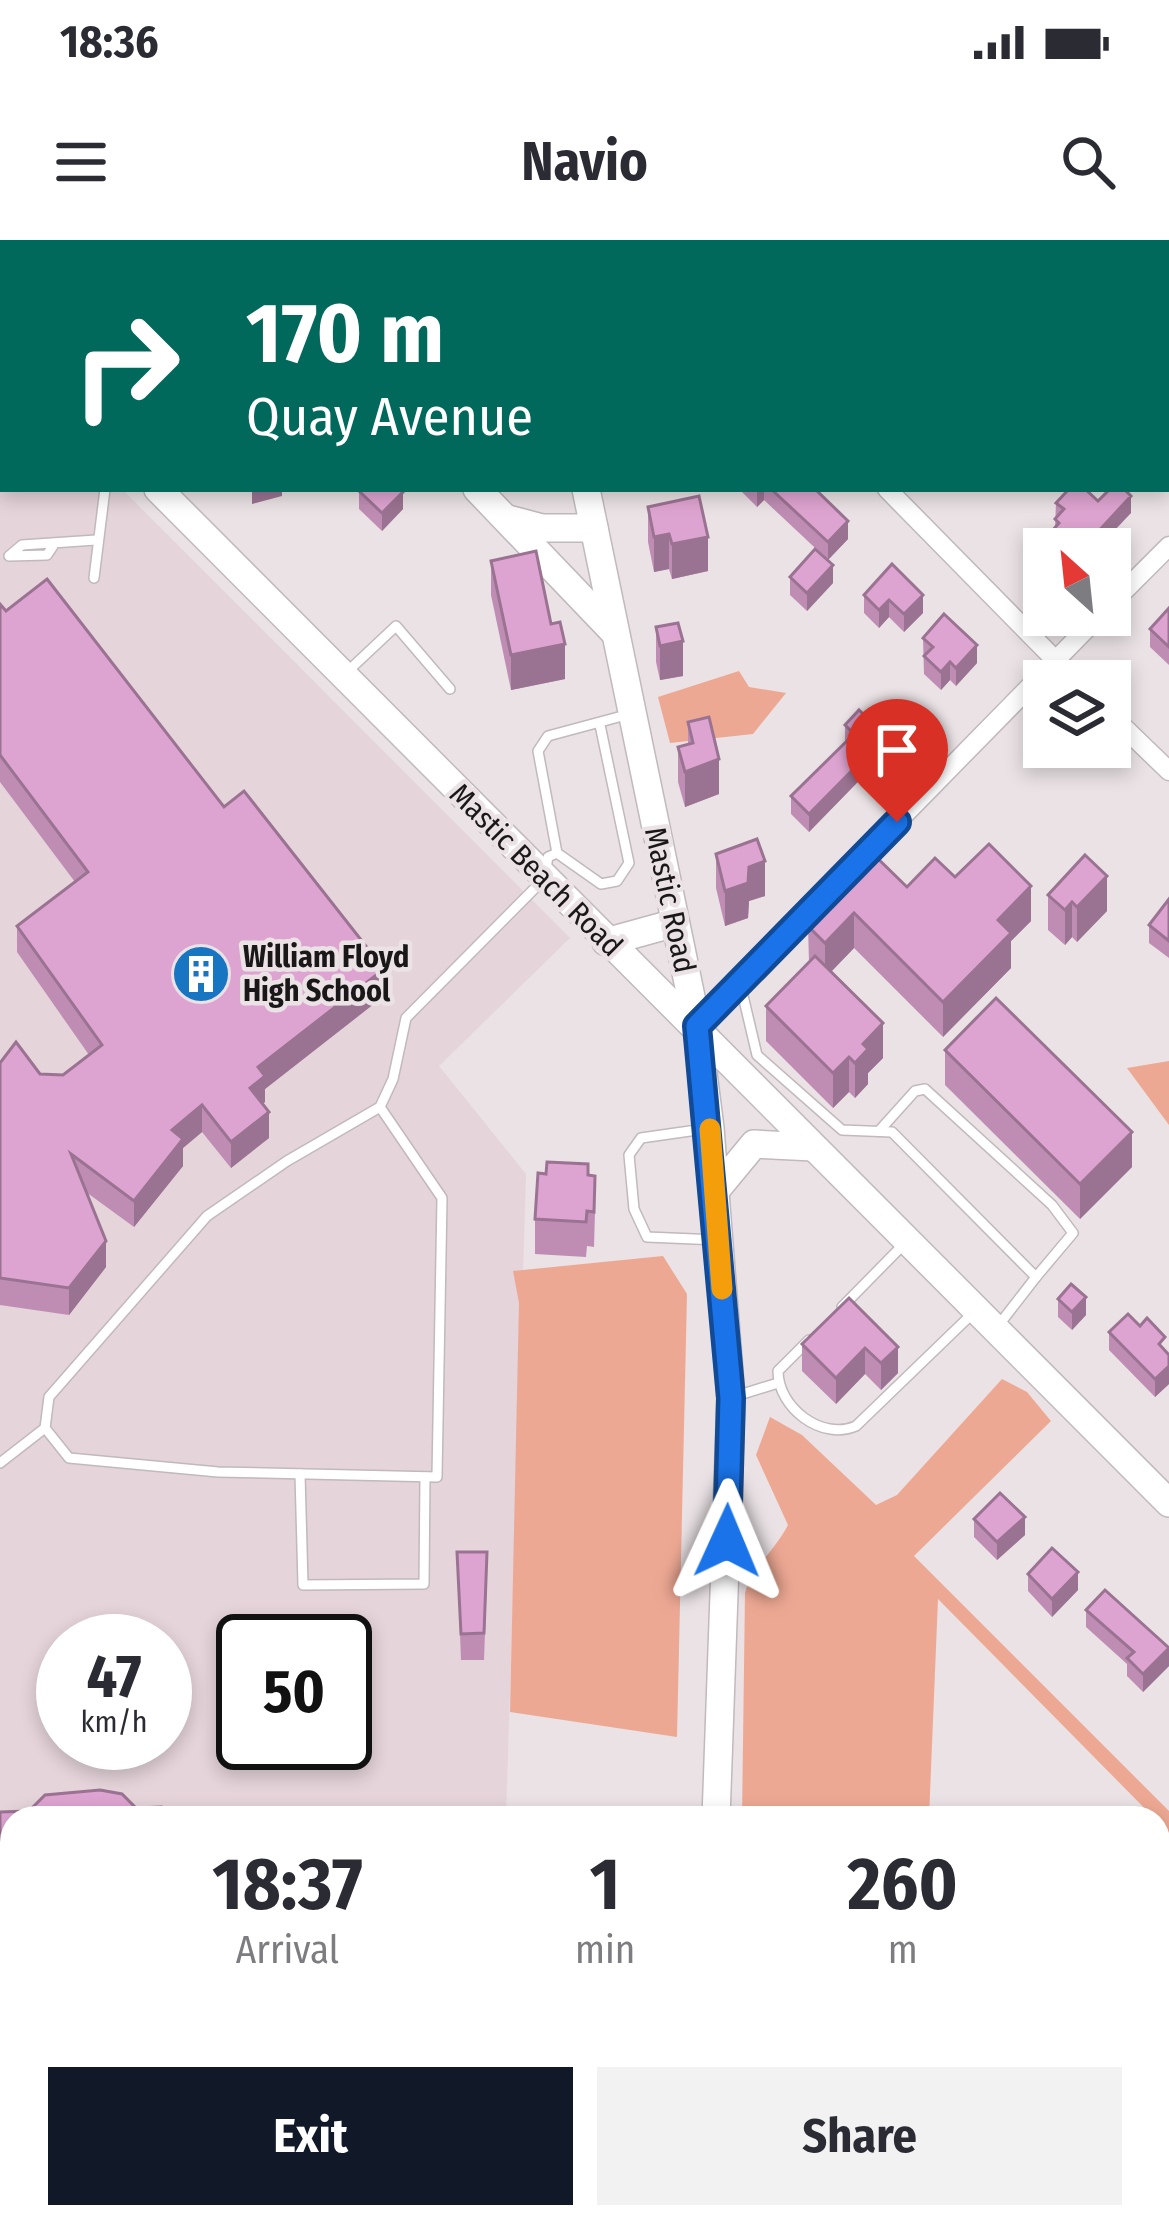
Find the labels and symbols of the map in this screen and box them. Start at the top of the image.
north arrow [1023,528,1131,636]
pin [846,699,948,822]
street label: Mastic Beach Road [442,776,630,964]
street label: Mastic Road [637,824,703,976]
place label: William Floyd High School [243,939,409,1009]
building icon: William Floyd High School [170,943,232,1005]
position arrow [664,1478,790,1604]
speed limit sign: 50 [216,1614,372,1770]

